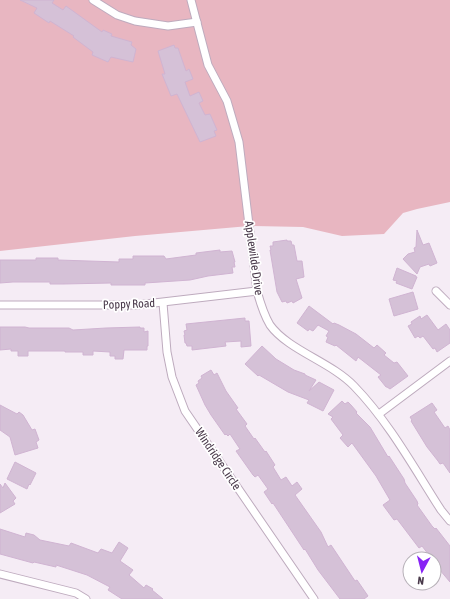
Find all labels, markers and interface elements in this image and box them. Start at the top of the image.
street label: Applewilde Drive [242,220,266,296]
street label: Poppy Road [103,296,155,312]
street label: Windridge Circle [192,425,244,493]
north arrow [402,551,442,591]
text: N [417,575,425,587]

